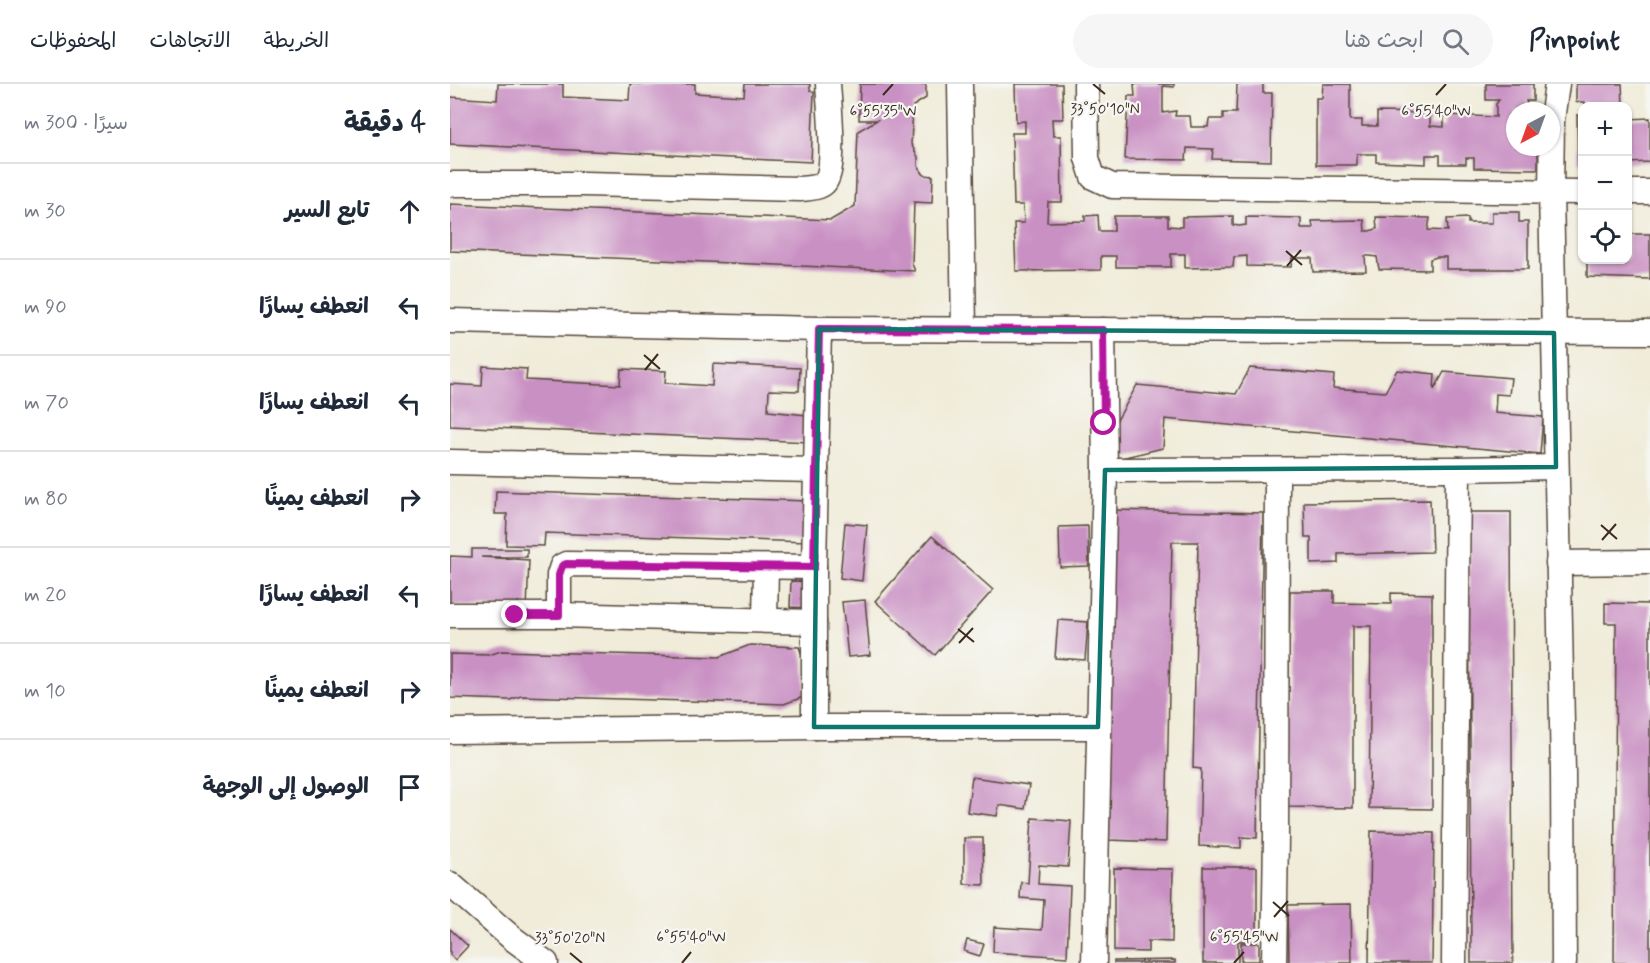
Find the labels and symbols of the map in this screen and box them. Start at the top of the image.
text: 33°50'10"N [1070,100,1140,120]
text: 6°55'35"W [850,102,916,122]
text: 6°55'40"W [1401,102,1471,122]
north arrow [1506,102,1560,156]
route start [1090,409,1116,435]
route end [501,601,527,627]
text: 6°55'40"W [656,928,726,948]
text: 6°55'45"W [1210,928,1278,948]
text: 33°50'20"N [535,929,605,949]

